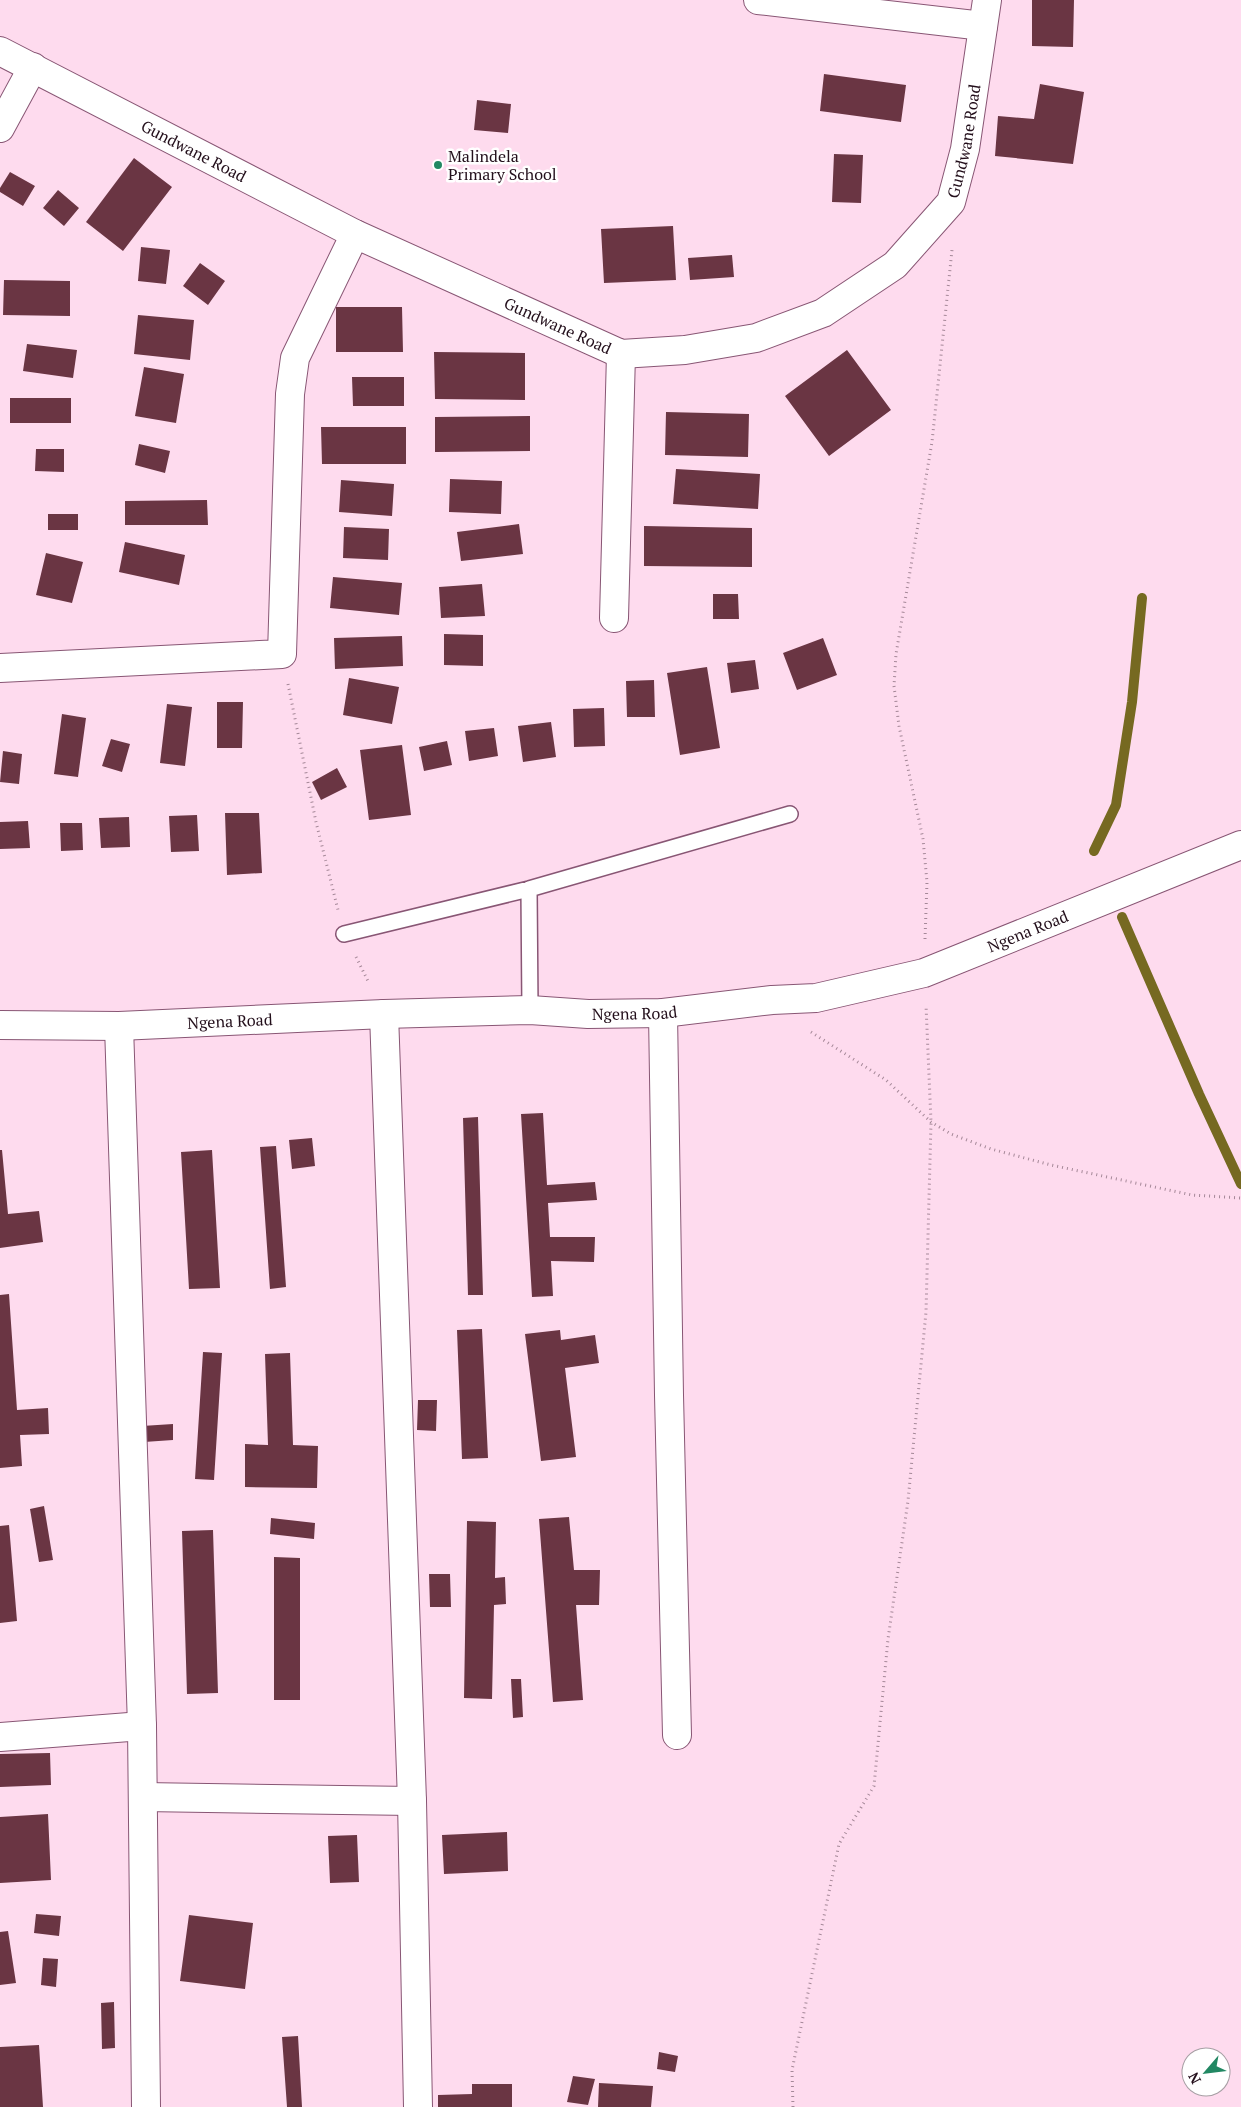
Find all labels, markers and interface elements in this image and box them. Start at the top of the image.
street label: Gundwane Road [942,83,985,200]
street label: Gundwane Road [137,115,250,187]
place label: Malindela Primary School [448,145,557,185]
marker: Malindela Primary School [432,159,444,171]
street label: Gundwane Road [501,292,615,359]
street label: Ngena Road [984,905,1072,957]
street label: Ngena Road [592,1000,679,1025]
street label: Ngena Road [187,1008,273,1034]
north arrow [1181,2047,1231,2097]
text: N [1183,2069,1205,2087]

